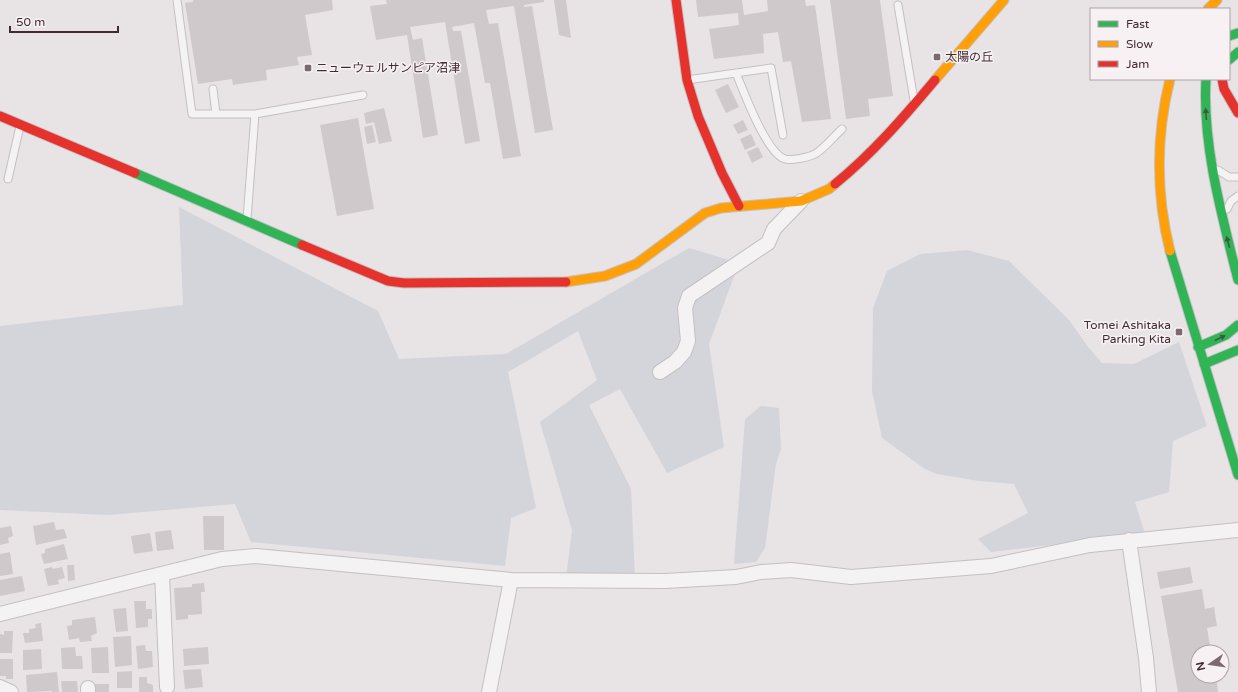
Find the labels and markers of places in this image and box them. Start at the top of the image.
place label: 太陽の丘 [945,50,993,64]
marker: 太陽の丘 [932,52,942,62]
place label: ニューウェルサンピア沼津 [316,61,460,75]
marker: ニューウェルサンピア沼津 [303,63,313,73]
place label: Tomei Ashitaka Parking Kita [1084,318,1171,346]
marker: Tomei Ashitaka Parking Kita [1174,327,1184,337]

